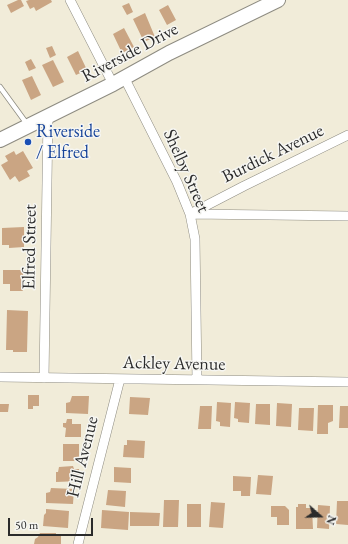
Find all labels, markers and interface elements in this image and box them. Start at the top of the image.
street label: Riverside Drive [78,19,182,87]
street label: Burdick Avenue [219,120,327,188]
place label: Riverside / Elfred [36,121,100,164]
street label: Shelby Street [158,126,214,216]
marker: Riverside / Elfred [23,137,33,147]
street label: Elfred Street [18,204,42,290]
street label: Ackley Avenue [122,352,226,376]
street label: Hill Avenue [62,414,104,500]
north arrow [300,496,340,536]
scale bar [10,510,95,536]
text: N [323,514,339,527]
text: 50 m [15,517,38,533]

